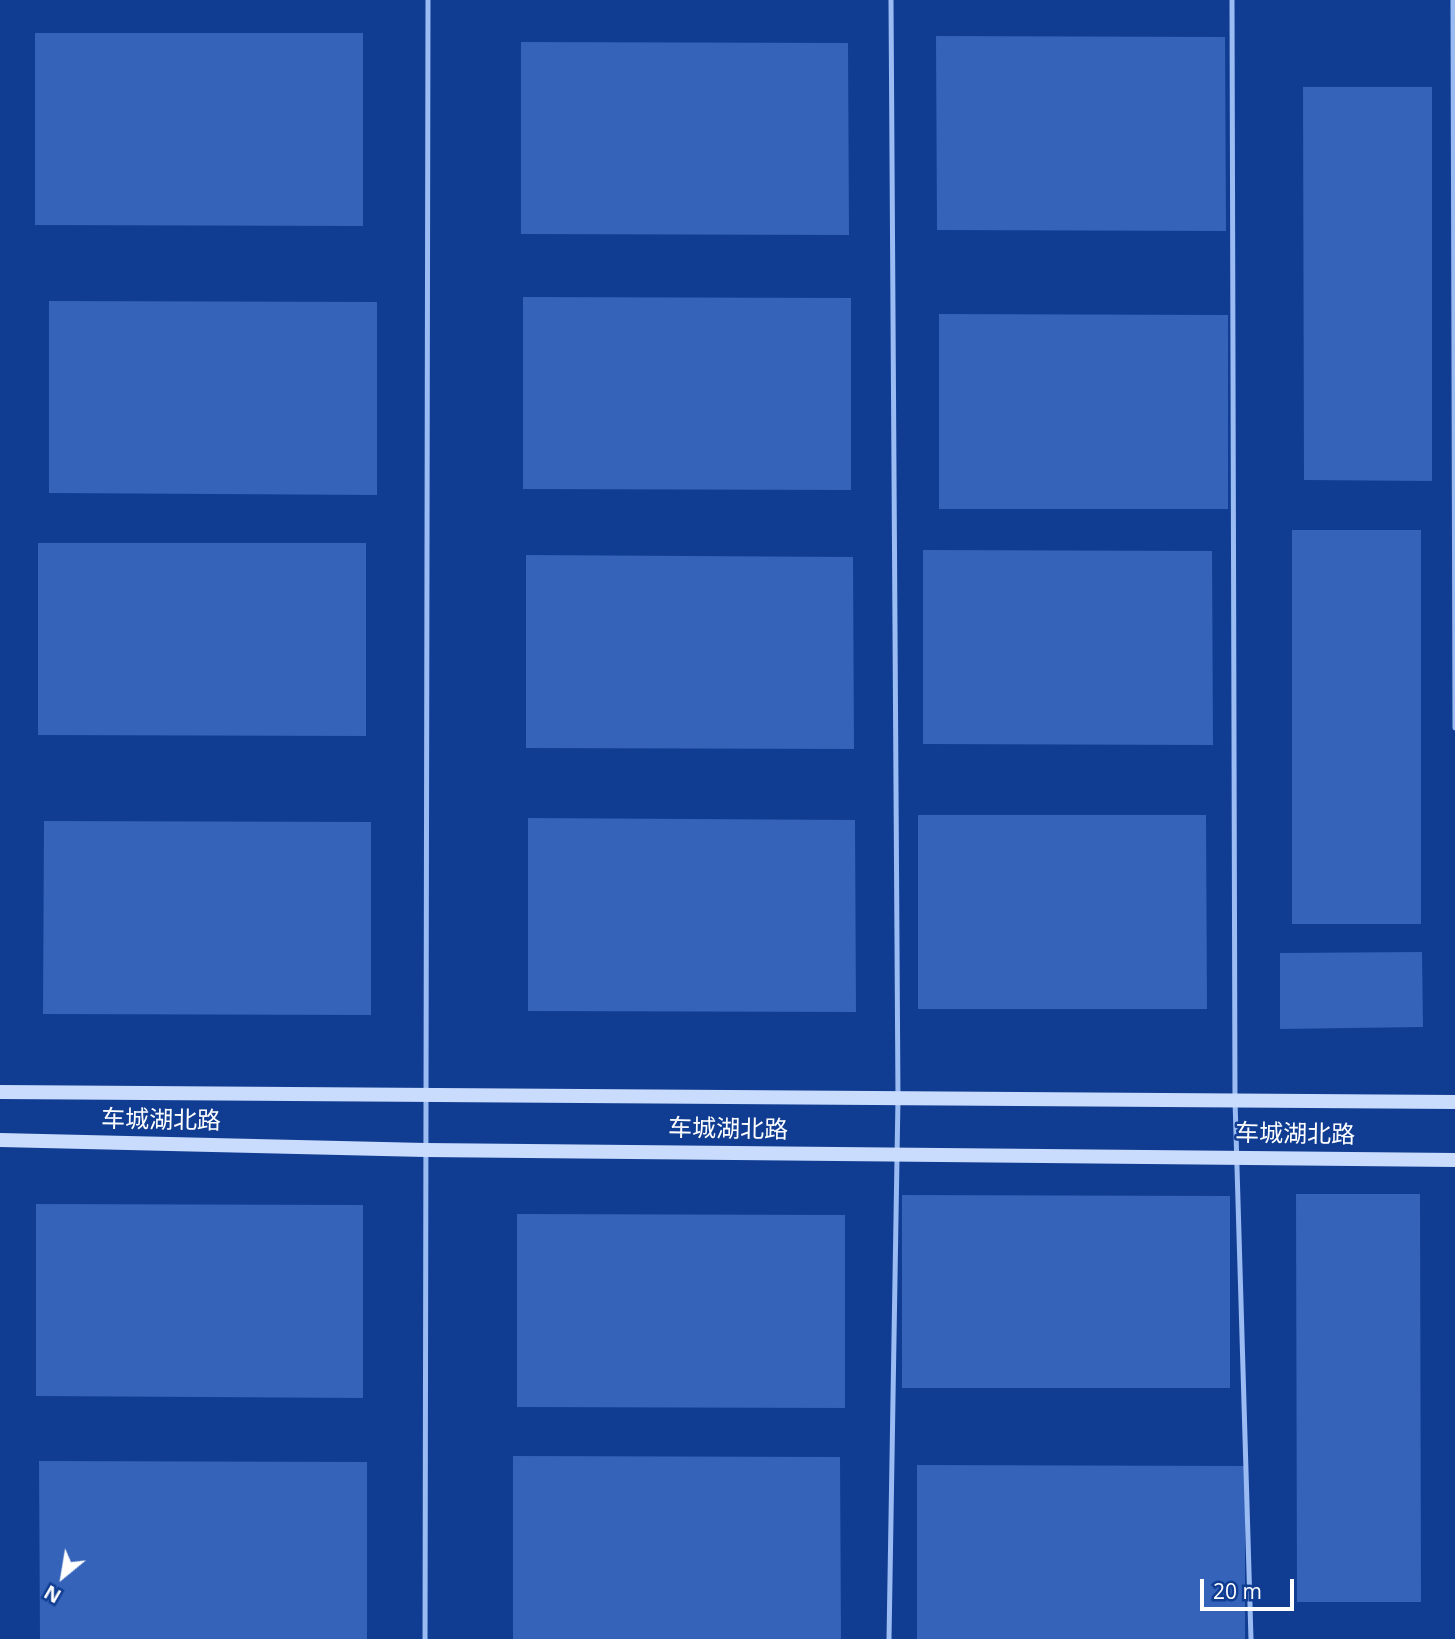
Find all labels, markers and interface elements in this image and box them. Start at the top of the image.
street label: 车城湖北路 [101,1106,221,1136]
street label: 车城湖北路 [668,1115,788,1145]
street label: 车城湖北路 [1235,1120,1355,1150]
north arrow [28,1541,98,1611]
scale bar [1203,1566,1298,1610]
text: 20 m [1213,1577,1262,1605]
text: N [39,1579,66,1609]

